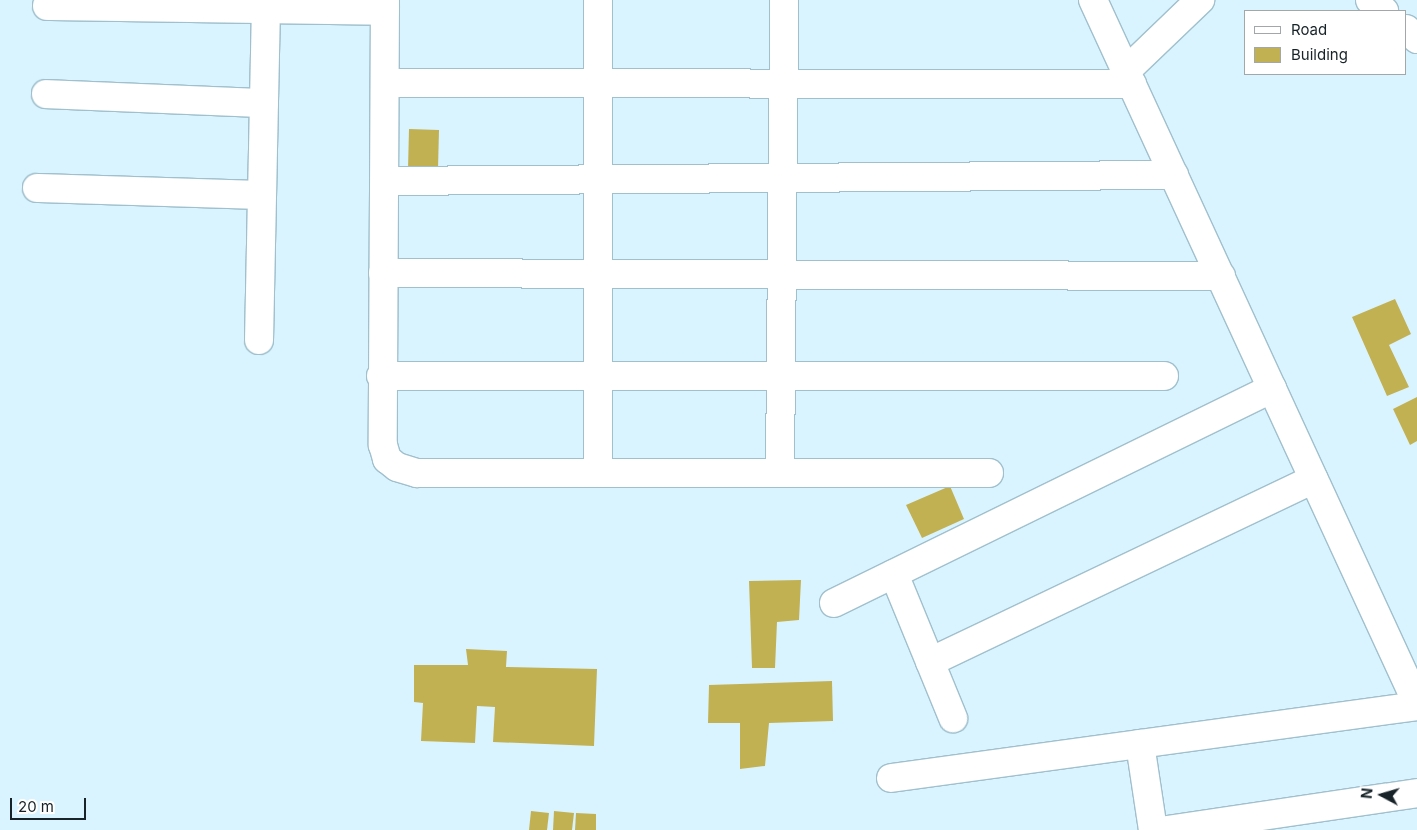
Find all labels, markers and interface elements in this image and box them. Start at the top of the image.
legend [1244,10,1407,75]
text: Road [1291,20,1327,39]
text: Building [1291,45,1348,64]
north arrow [1357,770,1407,820]
text: N [1358,787,1376,800]
scale bar [12,788,89,820]
text: 20 m [18,797,54,816]

